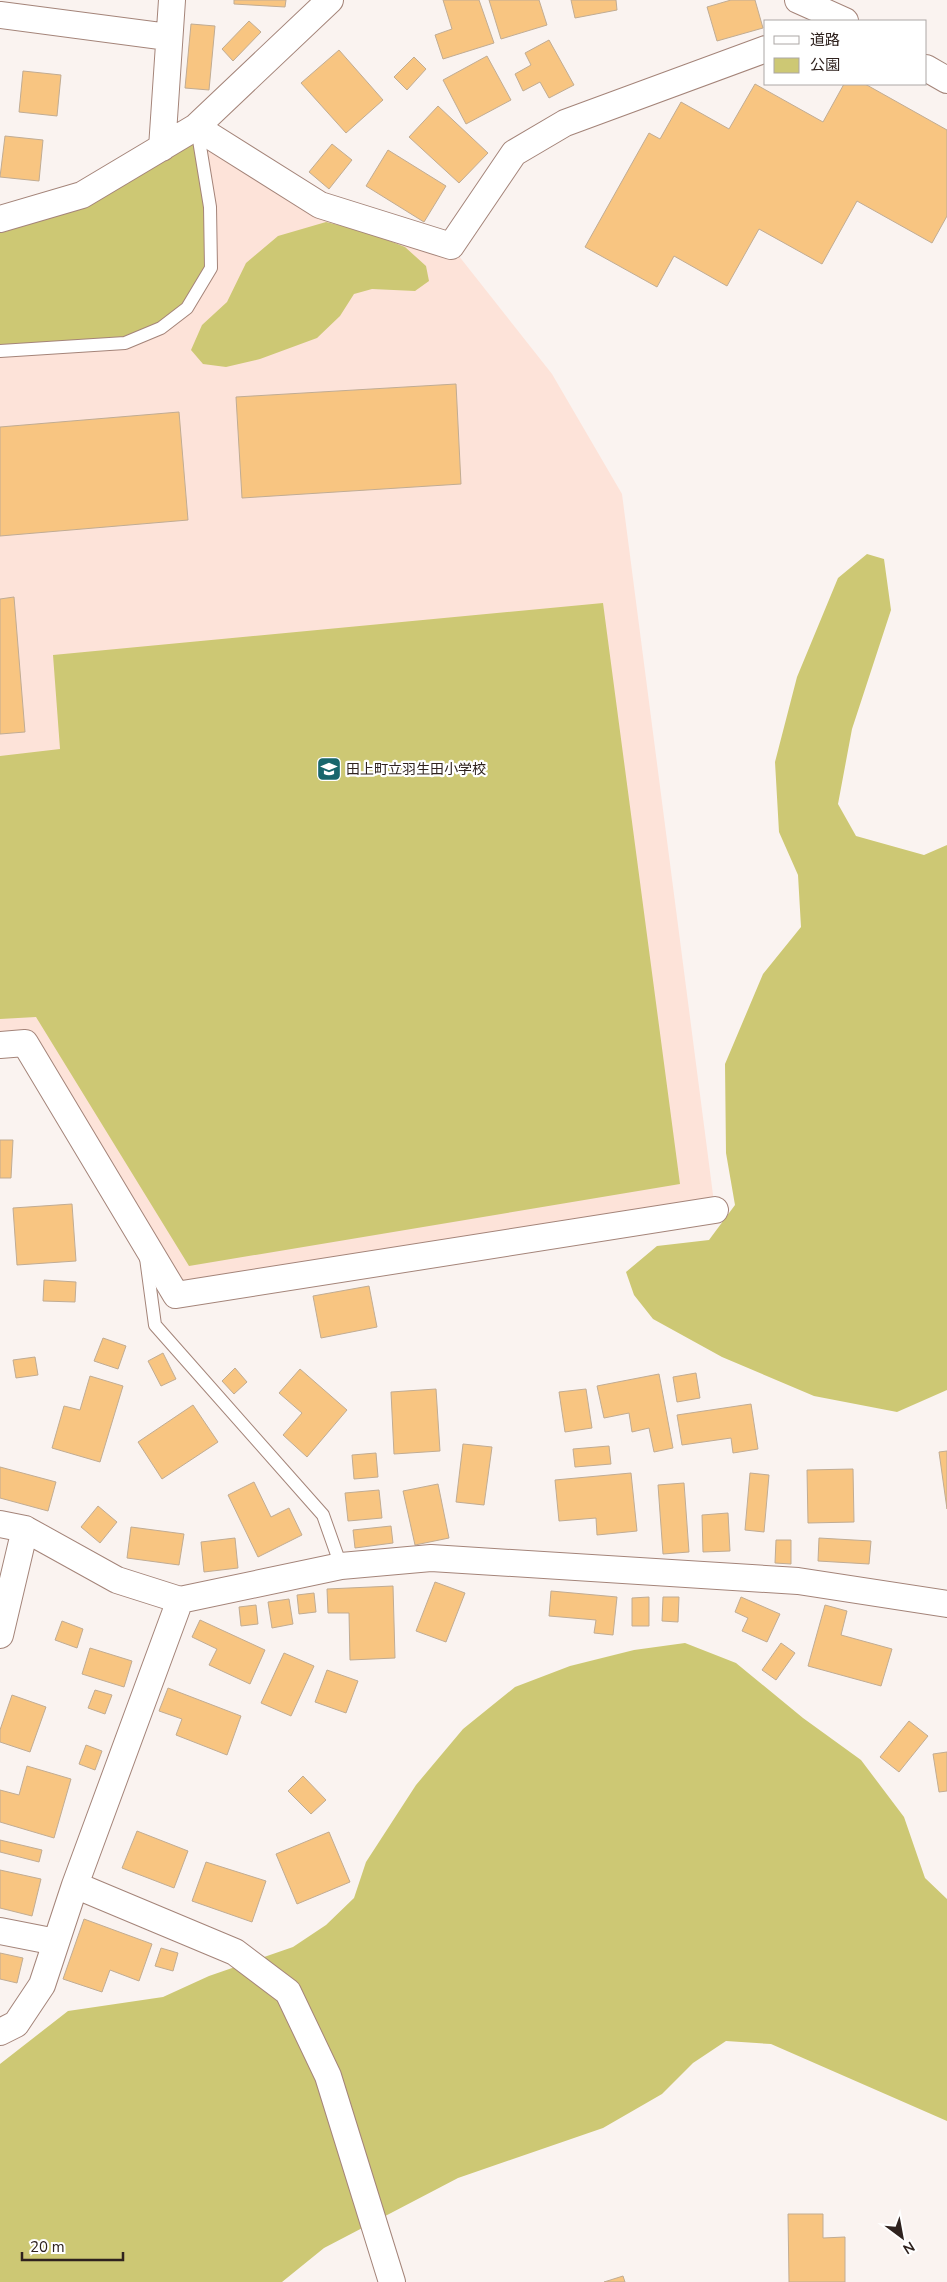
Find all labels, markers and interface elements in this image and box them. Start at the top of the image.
legend [764,20,927,85]
text: 道路 [810,30,840,50]
text: 公園 [810,55,840,75]
school or university icon: 田上町立羽生田小学校 [316,756,342,782]
place label: 田上町立羽生田小学校 [346,760,486,779]
north arrow [877,2212,927,2262]
scale bar [22,2230,124,2262]
text: 20 m [30,2237,65,2257]
text: N [899,2237,918,2258]

